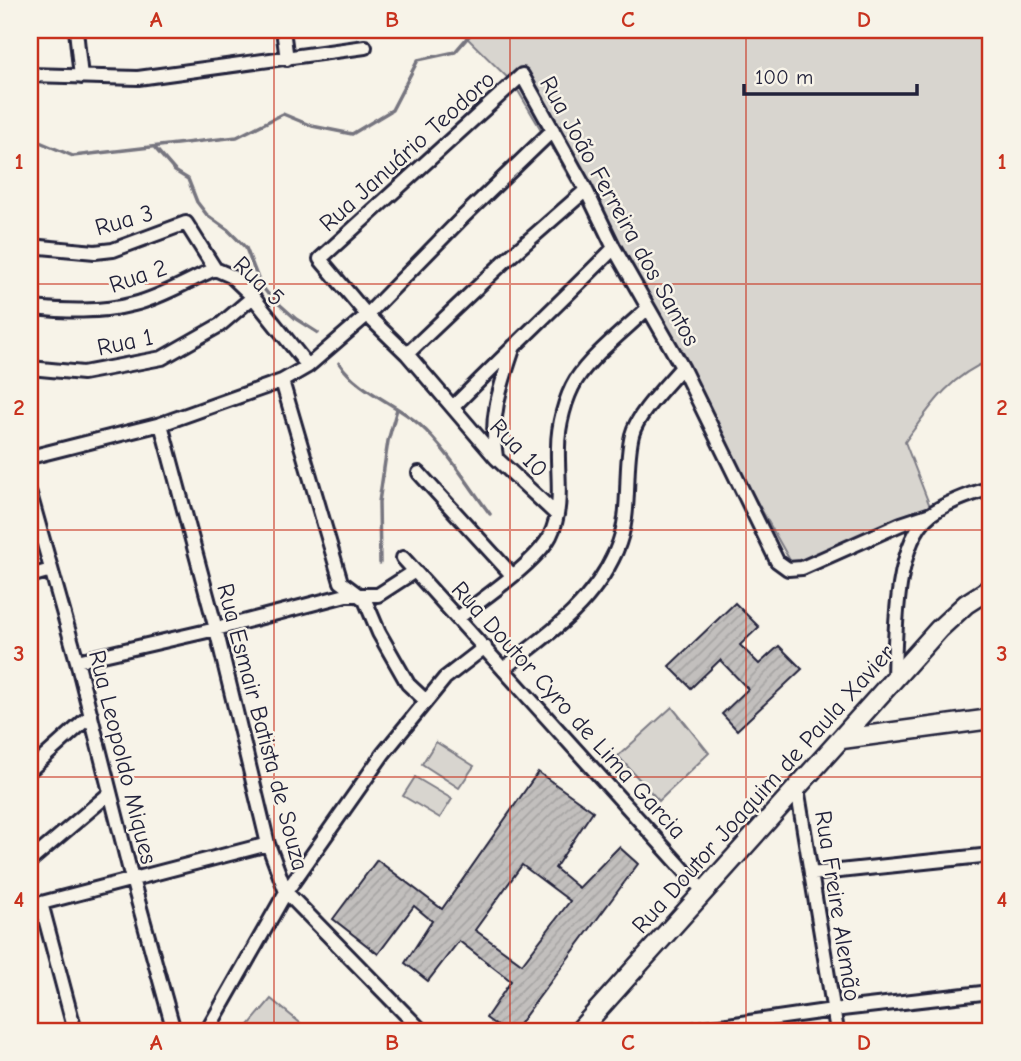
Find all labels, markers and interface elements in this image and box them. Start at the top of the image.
text: A [150,6,163,33]
text: B [385,6,399,33]
text: C [621,6,635,33]
text: D [857,6,871,33]
scale bar [744,52,918,96]
street label: Rua Januário Teodoro [313,65,501,237]
text: 100 m [755,65,813,89]
street label: Rua João Ferreira dos Santos [534,71,706,351]
text: 1 [14,148,24,175]
text: 1 [997,148,1007,175]
street label: Rua 3 [92,198,156,242]
street label: Rua 5 [228,250,290,312]
street label: Rua 2 [105,253,171,299]
street label: Rua 1 [94,322,156,362]
text: 2 [13,394,25,421]
text: 2 [996,394,1008,421]
street label: Rua 10 [484,413,554,483]
street label: Rua Doutor Cyro de Lima Garcia [446,575,692,845]
street label: Rua Esmair Batista de Souza [211,580,315,874]
street label: Rua Doutor Joaquim de Paula Xavier [626,639,900,939]
text: 3 [13,640,25,667]
text: 3 [996,640,1008,667]
street label: Rua Leopoldo Miques [83,647,163,867]
street label: Rua Freire Alemão [809,809,867,1003]
text: 4 [14,886,25,913]
text: 4 [997,886,1008,913]
text: A [150,1029,163,1056]
text: B [385,1029,399,1056]
text: C [621,1029,635,1056]
text: D [857,1029,871,1056]

